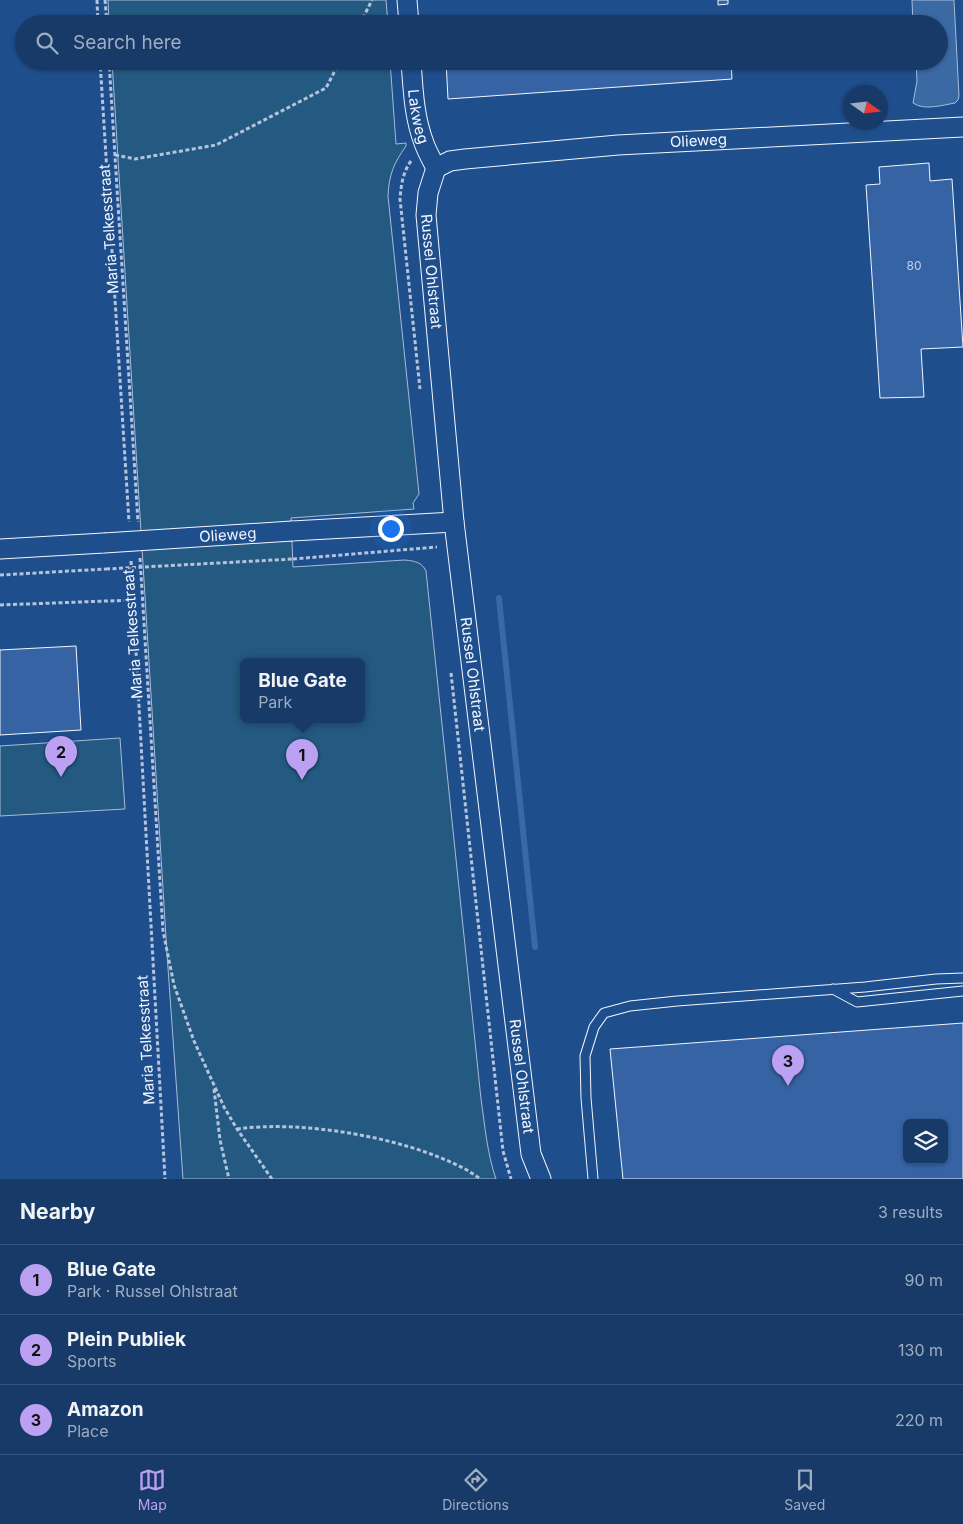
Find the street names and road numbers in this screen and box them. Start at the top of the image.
street label: Lakweg [404,88,433,146]
street label: Olieweg [669,129,728,151]
street label: Maria Telkesstraat [94,164,123,294]
street label: Russel Ohlstraat [417,213,446,330]
street label: Olieweg [199,523,257,546]
street label: Maria Telkesstraat [118,569,147,699]
street label: Russel Ohlstraat [457,616,489,733]
street label: Maria Telkesstraat [133,975,158,1105]
street label: Russel Ohlstraat [506,1018,538,1135]

